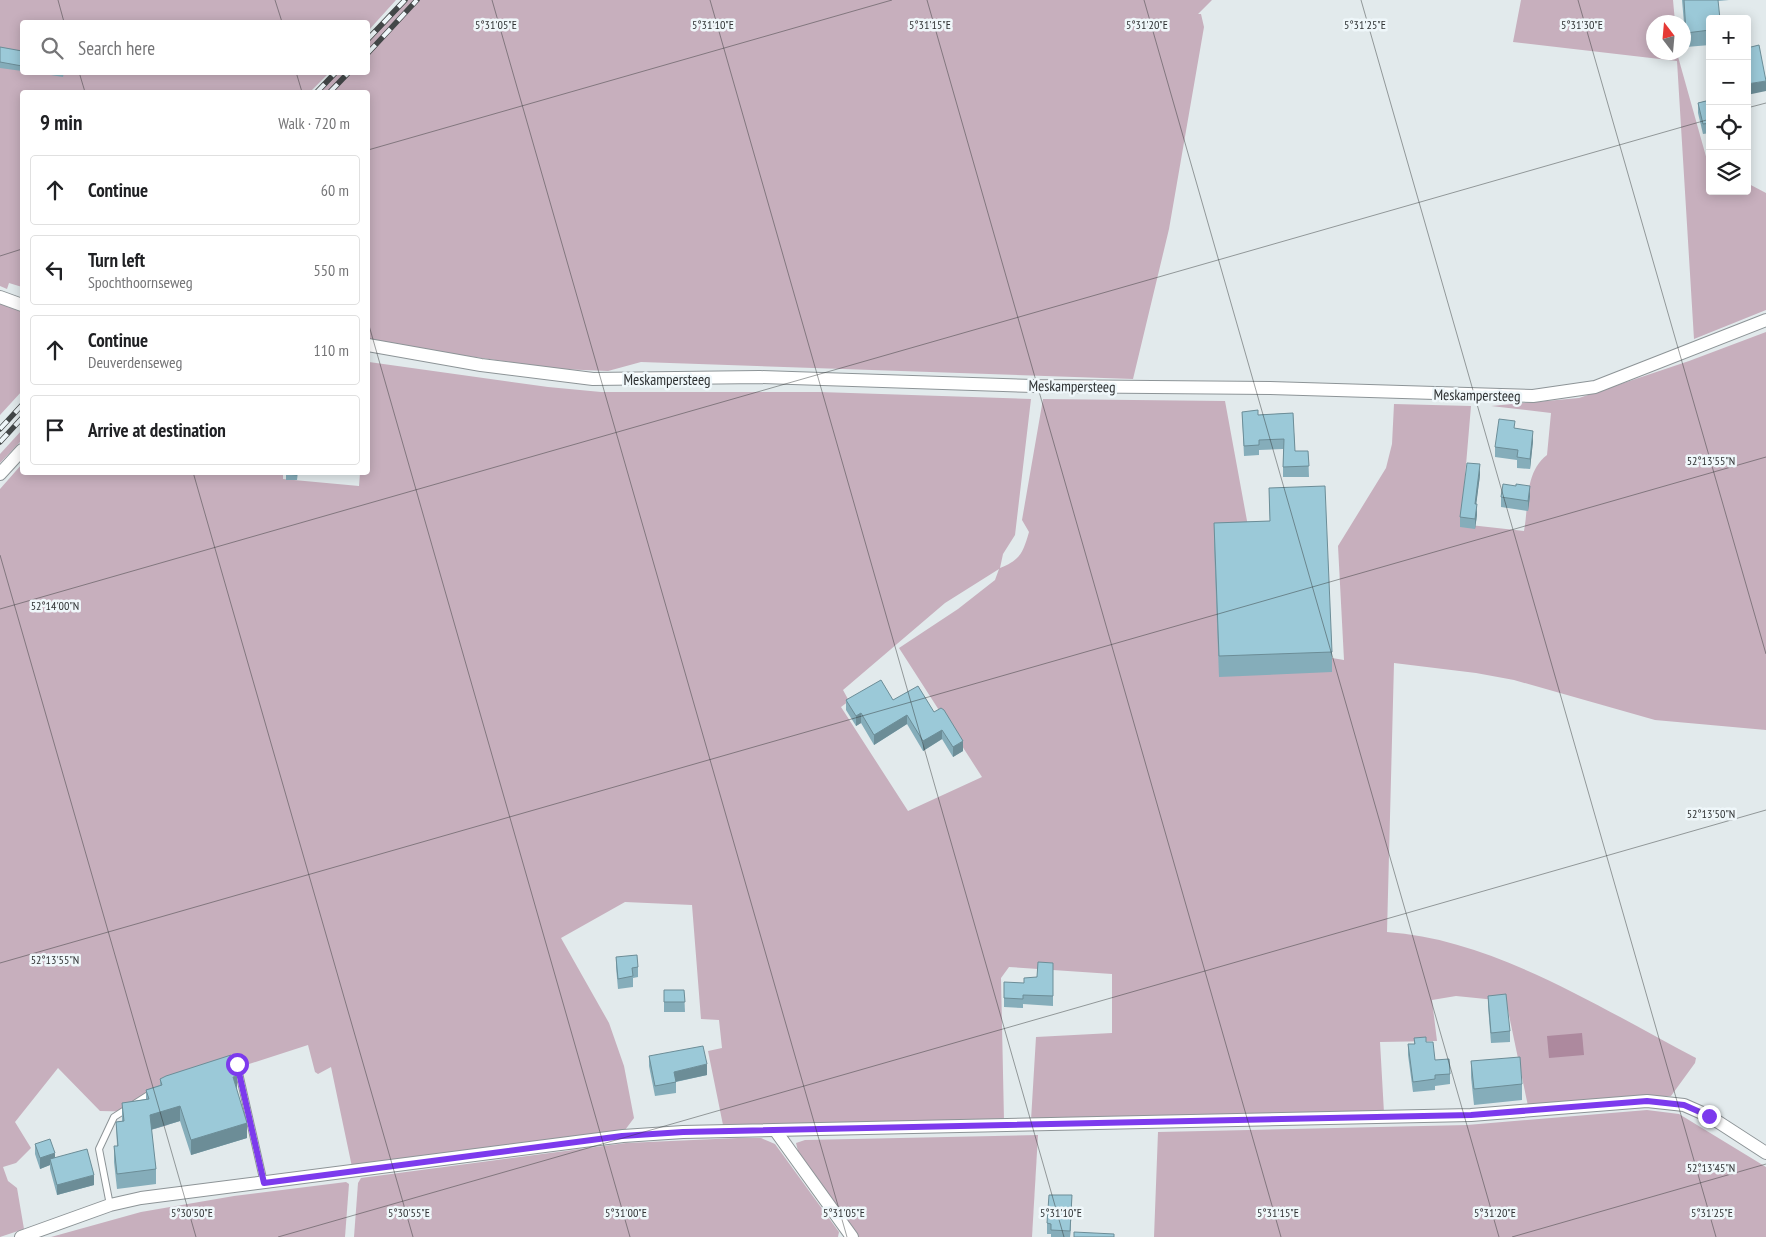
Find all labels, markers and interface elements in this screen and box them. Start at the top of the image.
north arrow [1646,15,1691,60]
map controls [1706,15,1751,195]
button: + [1706,15,1751,60]
text: 5°31'05"E [475,17,517,32]
text: 5°31'10"E [692,17,734,32]
text: 5°31'15"E [909,17,951,32]
text: 5°31'20"E [1126,17,1168,32]
text: 5°31'25"E [1344,17,1386,32]
text: 5°31'30"E [1561,17,1603,32]
search box [20,20,370,75]
icon: search [38,34,66,62]
text: Search here [78,36,155,60]
button: − [1706,60,1751,105]
button: locate [1706,105,1751,150]
text: 9 min [40,109,82,136]
text: Walk · 720 m [278,113,350,133]
button: layers [1706,150,1751,195]
icon: ahead [41,176,69,204]
text: Continue [88,178,148,202]
text: 60 m [321,180,349,200]
text: Turn left [88,248,145,272]
icon: left [41,256,69,284]
text: 550 m [314,260,349,280]
text: Spochthoornseweg [88,272,193,292]
text: Continue [88,328,148,352]
icon: ahead [41,336,69,364]
text: 110 m [314,340,349,360]
text: Deuverdenseweg [88,352,182,372]
street label: Meskampersteeg [624,370,710,389]
street label: Meskampersteeg [1028,376,1116,396]
street label: Meskampersteeg [1433,385,1521,405]
icon: arrive [41,416,69,444]
text: Arrive at destination [88,418,226,442]
text: 52°13'55"N [1687,453,1735,468]
text: 52°14'00"N [31,598,79,613]
text: 52°13'50"N [1687,806,1735,821]
text: 52°13'55"N [31,952,79,967]
route start [226,1053,249,1076]
route end [1698,1105,1721,1128]
text: 52°13'45"N [1687,1160,1735,1175]
text: 5°30'50"E [171,1205,213,1220]
text: 5°30'55"E [388,1205,430,1220]
text: 5°31'00"E [605,1205,647,1220]
text: 5°31'05"E [823,1205,865,1220]
text: 5°31'10"E [1040,1205,1082,1220]
text: 5°31'15"E [1257,1205,1299,1220]
text: 5°31'20"E [1474,1205,1516,1220]
text: 5°31'25"E [1691,1205,1733,1220]

